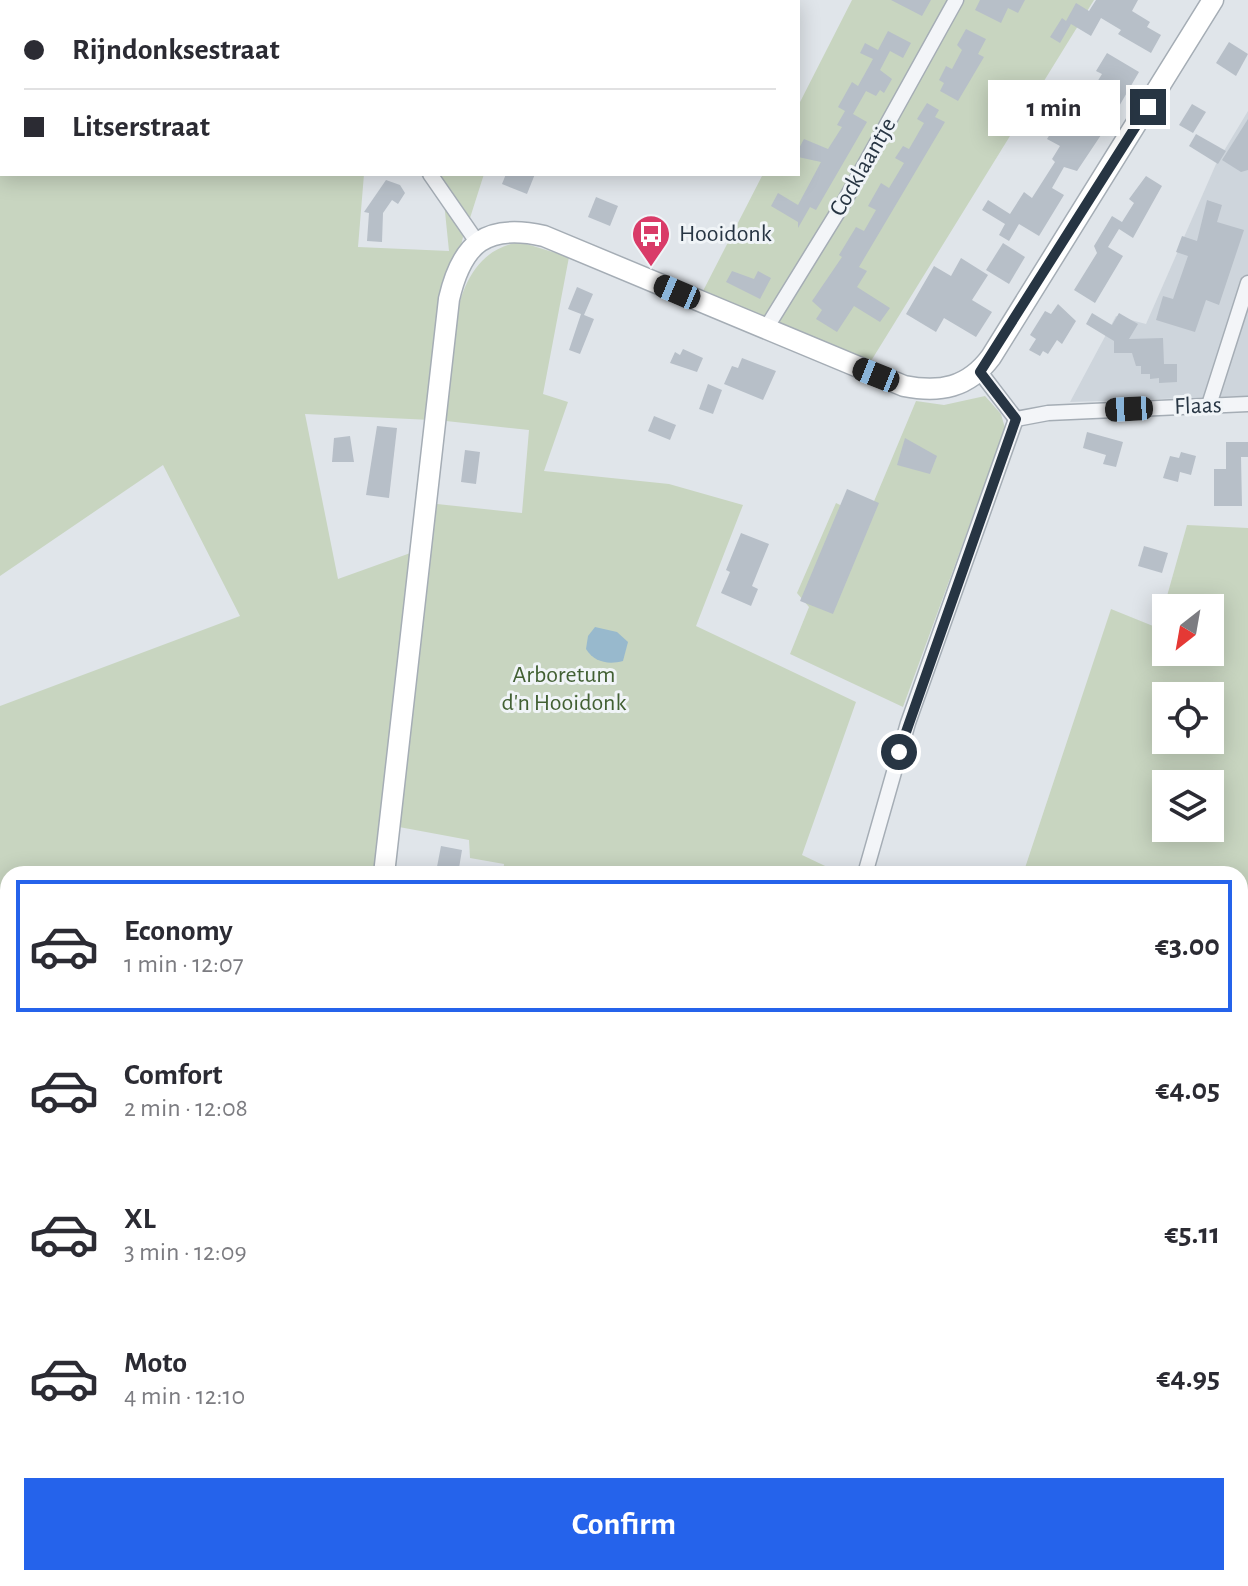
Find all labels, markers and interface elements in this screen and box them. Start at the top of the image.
text: Rijndonksestraat [72,35,280,65]
callout: 1 min [988,79,1120,135]
route end [1130,89,1166,125]
text: 1 min [1027,95,1081,121]
text: Litserstraat [72,112,210,142]
street label: Cocklaantje [825,114,901,220]
bus stop icon: Hooidonk [630,213,672,268]
place label: Hooidonk [679,222,772,246]
car [650,272,704,312]
car [849,355,903,395]
street label: Flaas [1174,393,1222,419]
car [1104,396,1154,422]
north arrow [1152,594,1224,666]
map controls [1152,594,1224,842]
park label: Arboretum d'n Hooidonk [502,663,626,715]
button: locate [1152,682,1224,754]
route start [881,734,917,770]
button: layers [1152,770,1224,842]
icon: car [28,910,100,982]
text: Economy [124,916,233,946]
text: €3.00 [1155,931,1220,961]
text: 1 min · 12:07 [124,951,244,977]
icon: car [28,1054,100,1126]
text: Comfort [124,1060,223,1090]
text: €4.05 [1155,1075,1220,1105]
text: 2 min · 12:08 [124,1095,248,1121]
icon: car [28,1198,100,1270]
text: XL [124,1204,156,1234]
text: €5.11 [1165,1219,1220,1249]
text: 3 min · 12:09 [124,1239,247,1265]
icon: car [28,1342,100,1414]
text: Moto [124,1348,187,1378]
text: €4.95 [1157,1363,1220,1393]
text: 4 min · 12:10 [124,1383,245,1409]
button: Confirm [24,1478,1224,1570]

